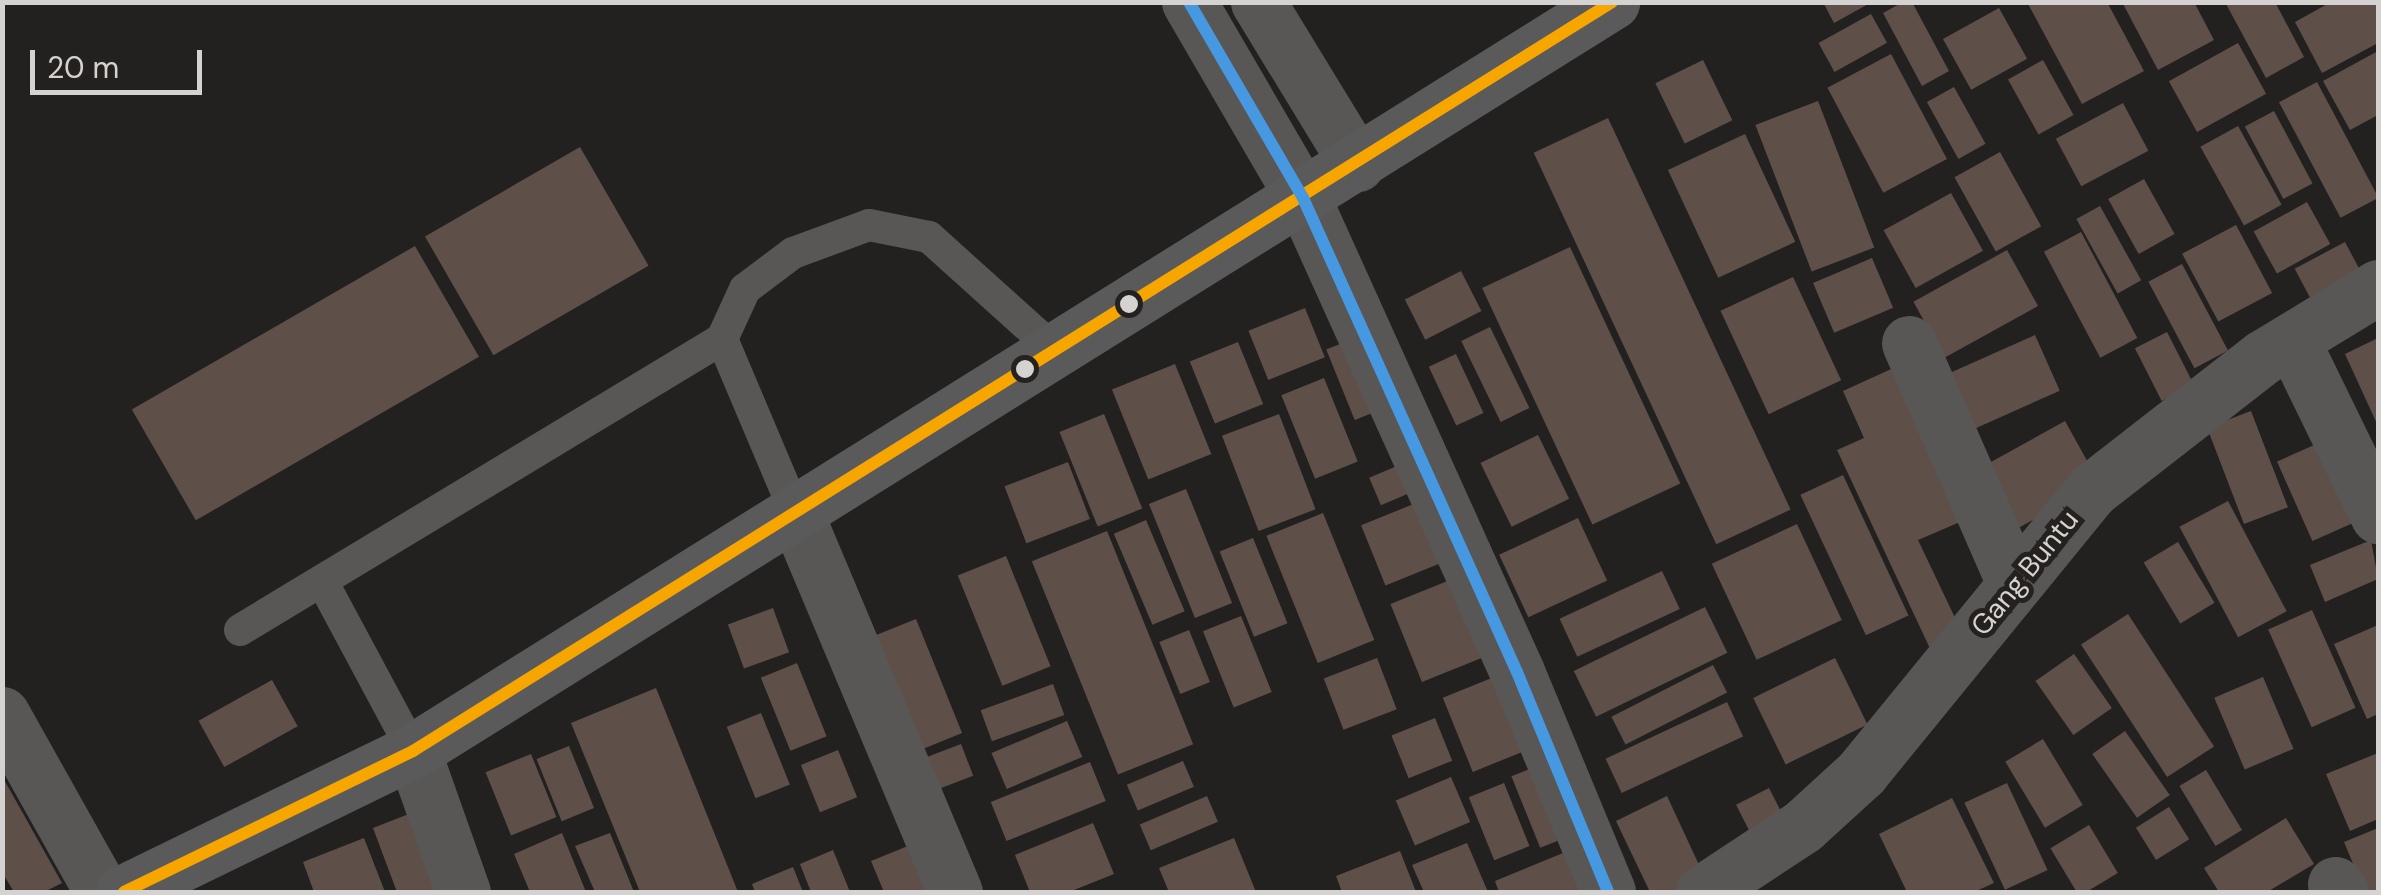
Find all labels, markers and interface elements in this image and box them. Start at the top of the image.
scale bar [35,30,208,92]
text: 20 m [47,48,119,87]
unlabelled marker [1119,294,1139,314]
unlabelled marker [1015,359,1035,379]
street label: Gang Buntu [1964,504,2086,642]

